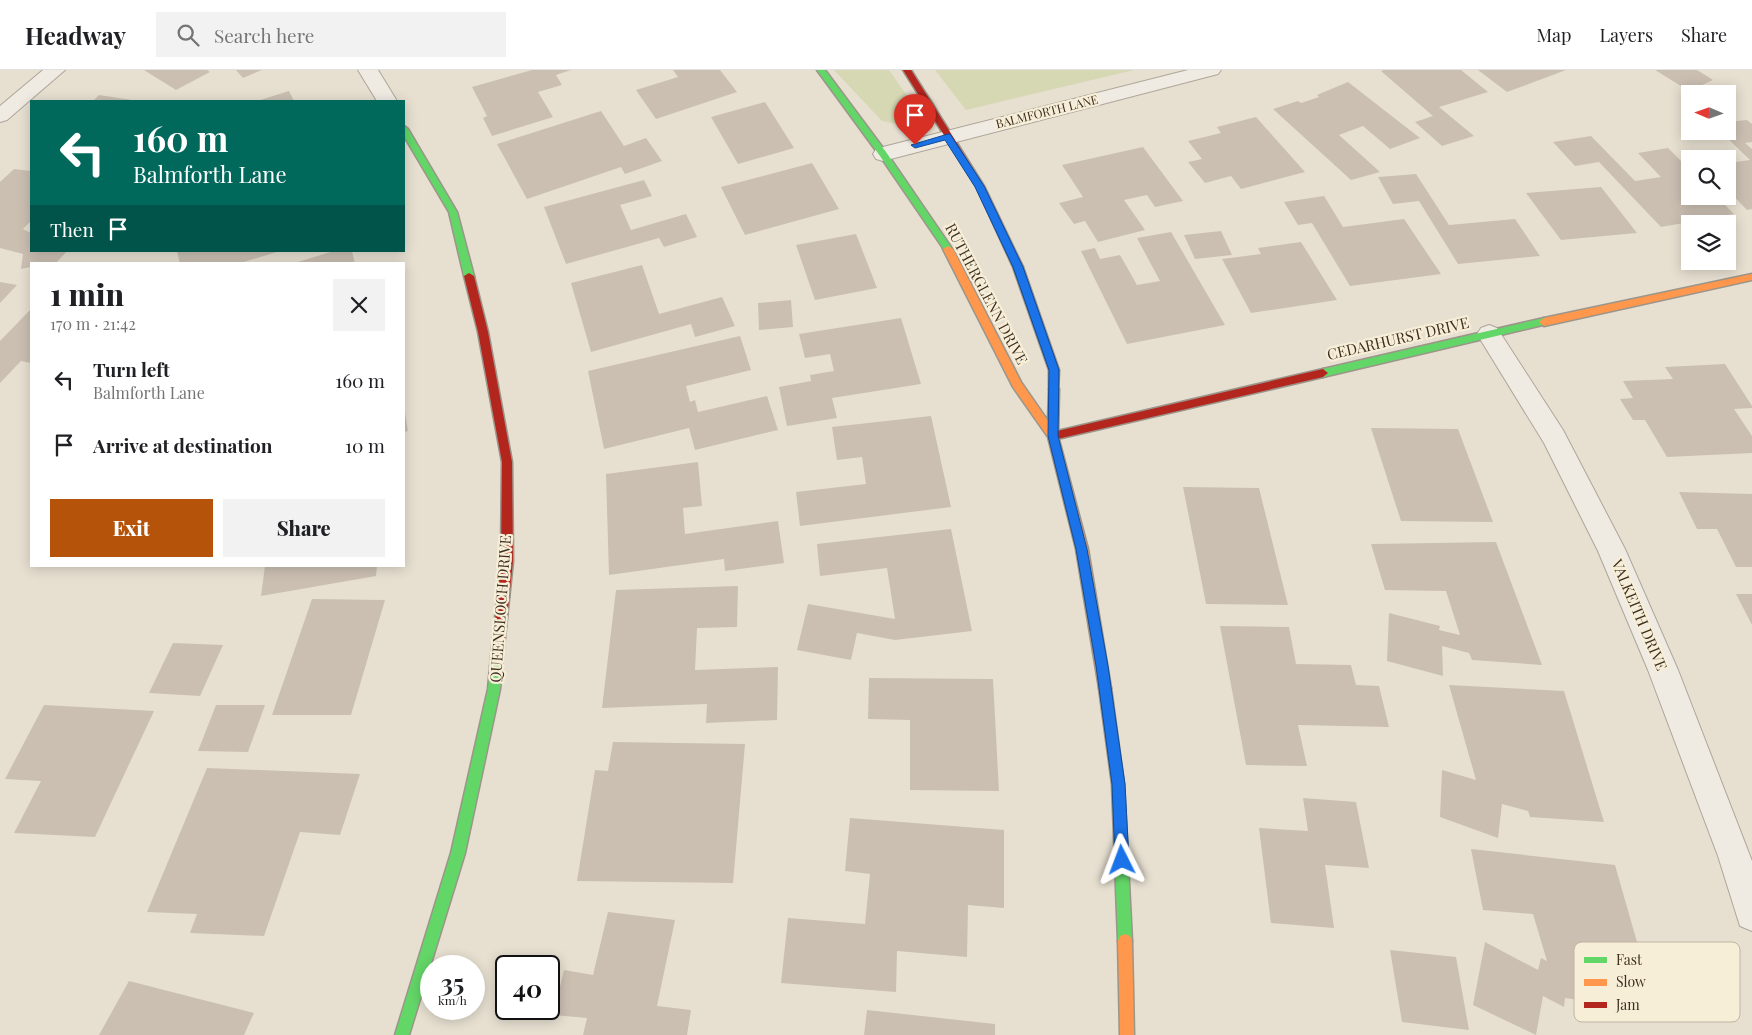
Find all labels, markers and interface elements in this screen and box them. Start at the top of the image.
search box [156,12,506,57]
text: Headway [25,19,126,51]
icon: search [174,21,202,49]
text: Search here [214,22,314,48]
text: Map [1536,23,1571,47]
text: Layers [1599,23,1653,47]
text: Share [1681,23,1727,47]
north arrow [1681,85,1736,140]
map controls [1681,85,1736,270]
street label: BALMFORTH LANE [994,91,1100,132]
pin [894,94,936,145]
icon: arrive [901,101,929,129]
text: 160 m [133,114,228,161]
icon: left [50,120,115,185]
button: search [1681,150,1736,205]
text: Balmforth Lane [133,159,287,189]
icon: arrive [104,215,132,243]
button: layers [1681,215,1736,270]
text: Then [50,216,94,242]
street label: RUTHERGLENN DRIVE [941,220,1033,367]
text: 1 min [50,274,124,314]
button: close [333,279,385,331]
street label: CEDARHURST DRIVE [1325,312,1471,364]
text: 170 m · 21:42 [50,313,136,334]
text: Turn left [93,356,170,382]
icon: left [50,366,78,394]
text: 160 m [335,367,385,393]
text: Balmforth Lane [93,382,205,403]
icon: arrive [50,431,78,459]
text: Arrive at destination [93,432,273,458]
text: 10 m [345,432,385,458]
button: Exit [50,499,213,557]
button: Share [223,499,385,557]
street label: QUEENSLOCH DRIVE [485,535,515,683]
street label: VALKEITH DRIVE [1607,555,1672,673]
position arrow [1095,833,1147,885]
legend [1574,942,1740,1022]
text: Fast [1616,950,1643,969]
speed limit sign: 40 [495,955,560,1020]
text: 35 [441,965,464,998]
text: Slow [1616,972,1646,991]
text: km/h [438,992,467,1008]
text: Jam [1615,995,1640,1014]

